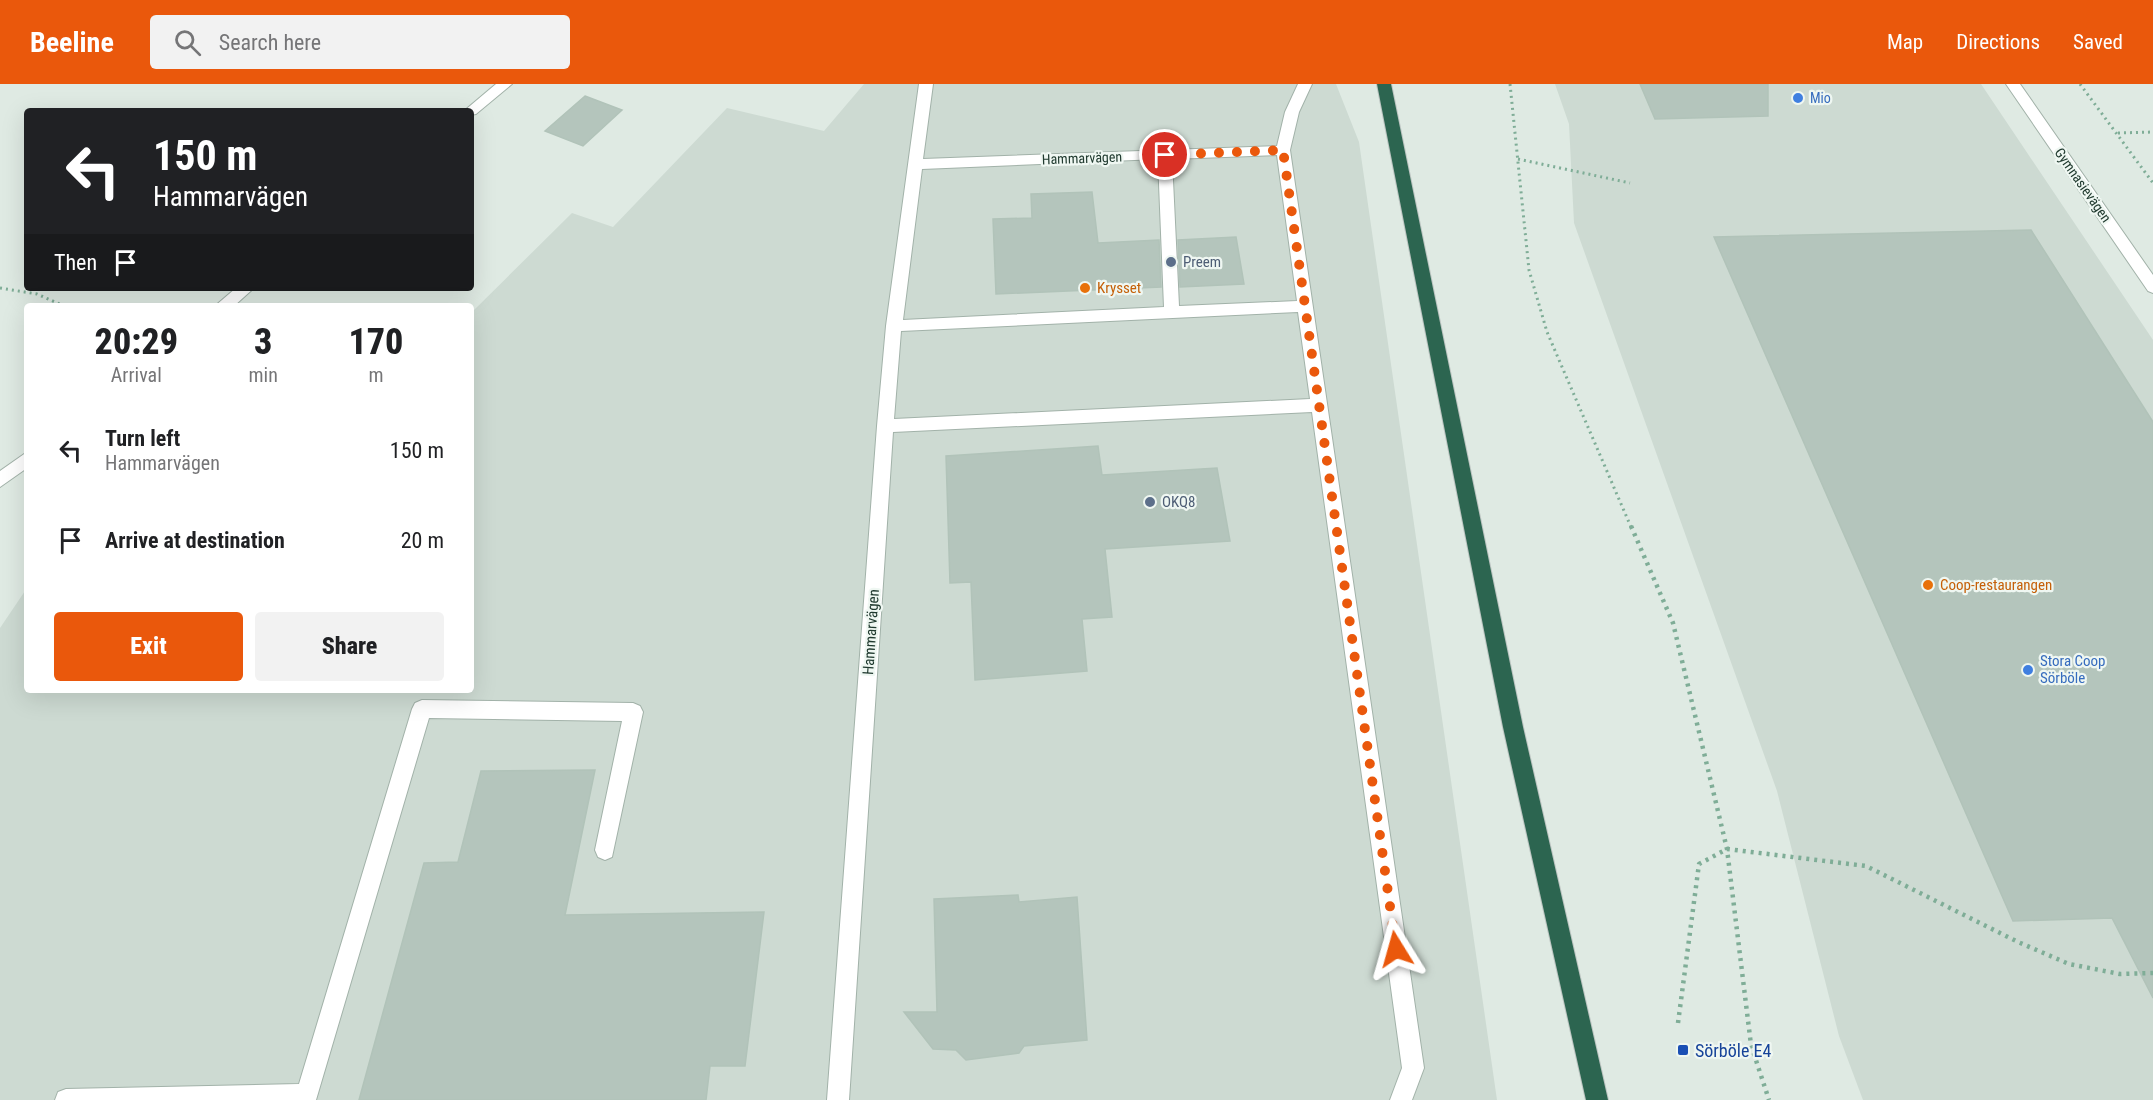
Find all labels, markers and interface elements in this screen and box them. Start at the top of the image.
search box [150,15,570,69]
text: Beeline [30,26,114,59]
icon: search [171,26,204,59]
text: Search here [219,30,321,55]
text: Map [1887,30,1923,54]
text: Directions [1956,30,2040,54]
text: Saved [2073,30,2123,54]
place label: Mio [1810,90,1831,106]
marker: Mio [1791,91,1805,105]
pin [1139,129,1190,180]
text: 150 m [153,131,258,180]
icon: left [54,132,132,210]
icon: arrive [1148,138,1181,171]
street label: Gymnasievägen [2051,145,2115,225]
street label: Hammarvägen [1042,149,1122,167]
text: Hammarvägen [153,181,308,213]
icon: arrive [109,246,142,279]
text: Then [54,250,97,275]
place label: Preem [1183,253,1221,271]
marker: Preem [1164,255,1178,269]
place label: Krysset [1097,279,1141,297]
marker: Krysset [1078,281,1092,295]
text: 20:29 [95,321,178,363]
text: 3 [254,321,272,363]
text: 170 [348,321,403,363]
text: Arrival [111,363,162,387]
text: min [249,363,278,387]
text: m [368,363,383,387]
text: Turn left [105,426,180,451]
icon: left [54,434,87,467]
text: 150 m [390,438,444,463]
text: Hammarvägen [105,451,220,475]
place label: OKQ8 [1162,493,1195,511]
marker: OKQ8 [1143,495,1157,509]
icon: arrive [54,524,87,557]
text: Arrive at destination [105,528,285,553]
text: 20 m [401,528,444,553]
place label: Coop-restaurangen [1940,576,2052,594]
marker: Coop-restaurangen [1921,578,1935,592]
street label: Hammarvägen [859,588,883,676]
button: Exit [54,612,243,681]
button: Share [255,612,444,681]
place label: Stora Coop Sörböle [2040,652,2105,687]
marker: Stora Coop Sörböle [2021,663,2035,677]
position arrow [1364,917,1428,981]
place label: Sörböle E4 [1695,1040,1771,1061]
marker: Sörböle E4 [1676,1043,1690,1057]

